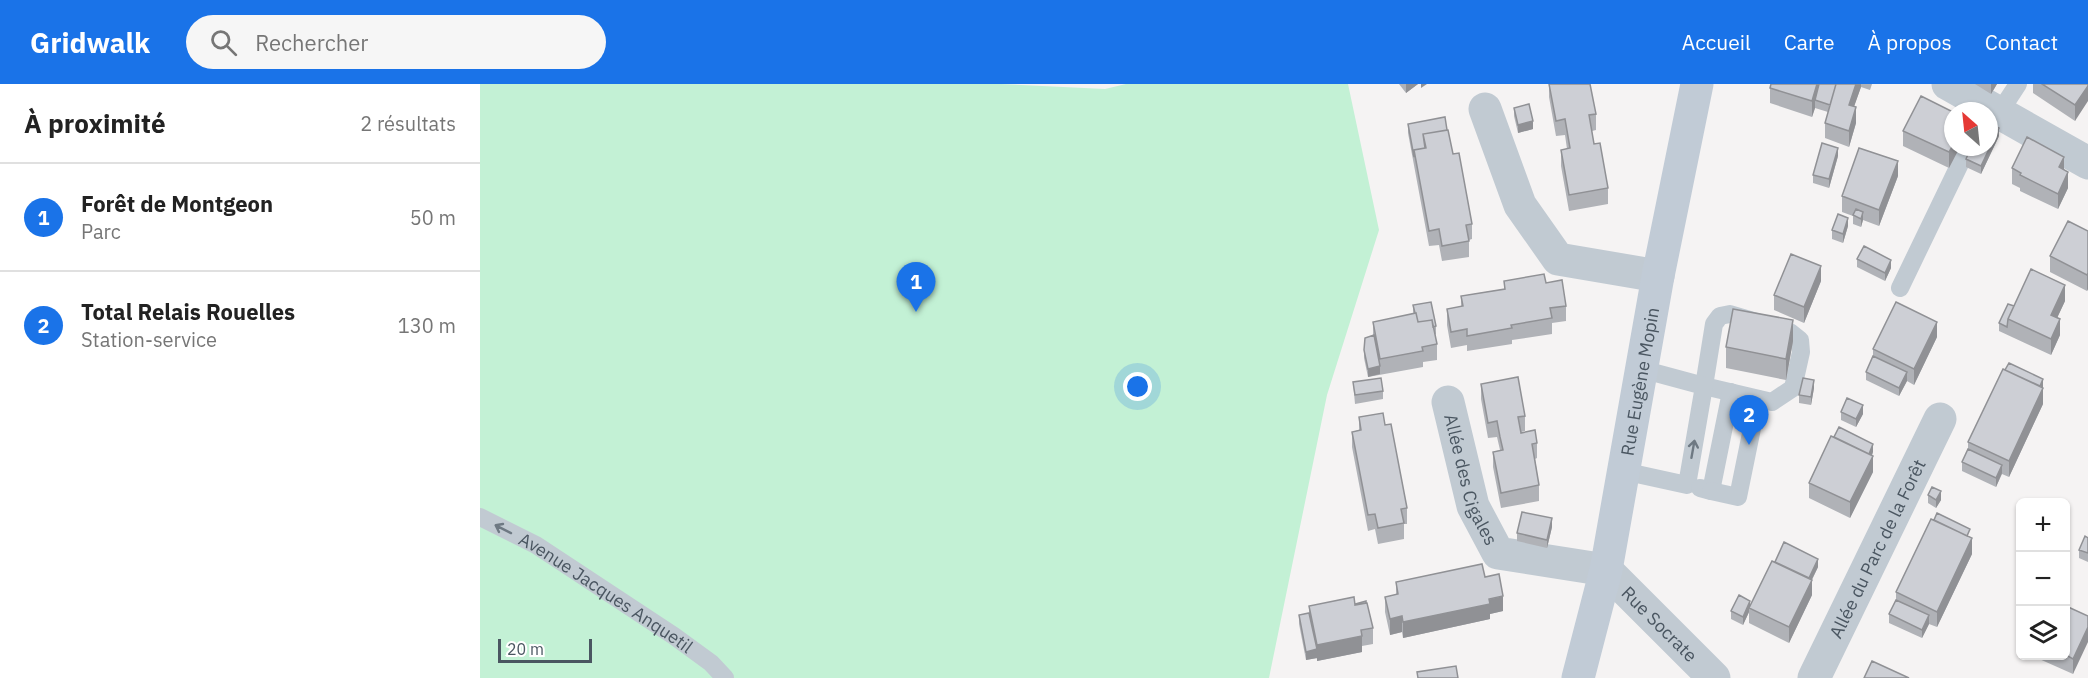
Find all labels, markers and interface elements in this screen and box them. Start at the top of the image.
search box [186,15,606,69]
text: Gridwalk [30,24,150,61]
icon: search [207,26,240,59]
text: Rechercher [255,28,368,57]
text: Accueil [1682,28,1751,56]
text: Carte [1784,28,1835,56]
text: À propos [1868,28,1952,56]
text: Contact [1985,28,2058,56]
north arrow [1944,102,1998,156]
text: À proximité [24,106,166,140]
text: 2 résultats [360,110,456,137]
text: Forêt de Montgeon [81,189,273,218]
text: 1 [38,204,50,231]
text: 50 m [410,204,456,231]
text: Parc [81,218,121,245]
pin: 1 [896,262,936,312]
text: Total Relais Rouelles [81,297,295,326]
street label: Rue Eugène Mopin [1615,306,1664,457]
text: 2 [38,312,50,339]
text: 130 m [398,312,456,339]
text: Station-service [81,326,217,353]
your location [1123,372,1152,401]
pin: 2 [1730,396,1768,445]
street label: Allée des Cigales [1440,411,1503,549]
one-way arrow [1688,440,1699,460]
street label: Allée du Parc de la Forêt [1824,455,1930,642]
map controls [2016,498,2070,660]
button: + [2016,498,2070,552]
one-way arrow [494,522,512,534]
street label: Avenue Jacques Anquetil [515,527,698,658]
button: − [2016,552,2070,606]
street label: Rue Socrate [1617,581,1703,667]
button: layers [2016,606,2070,660]
scale bar [498,636,592,664]
text: 20 m [507,639,544,659]

